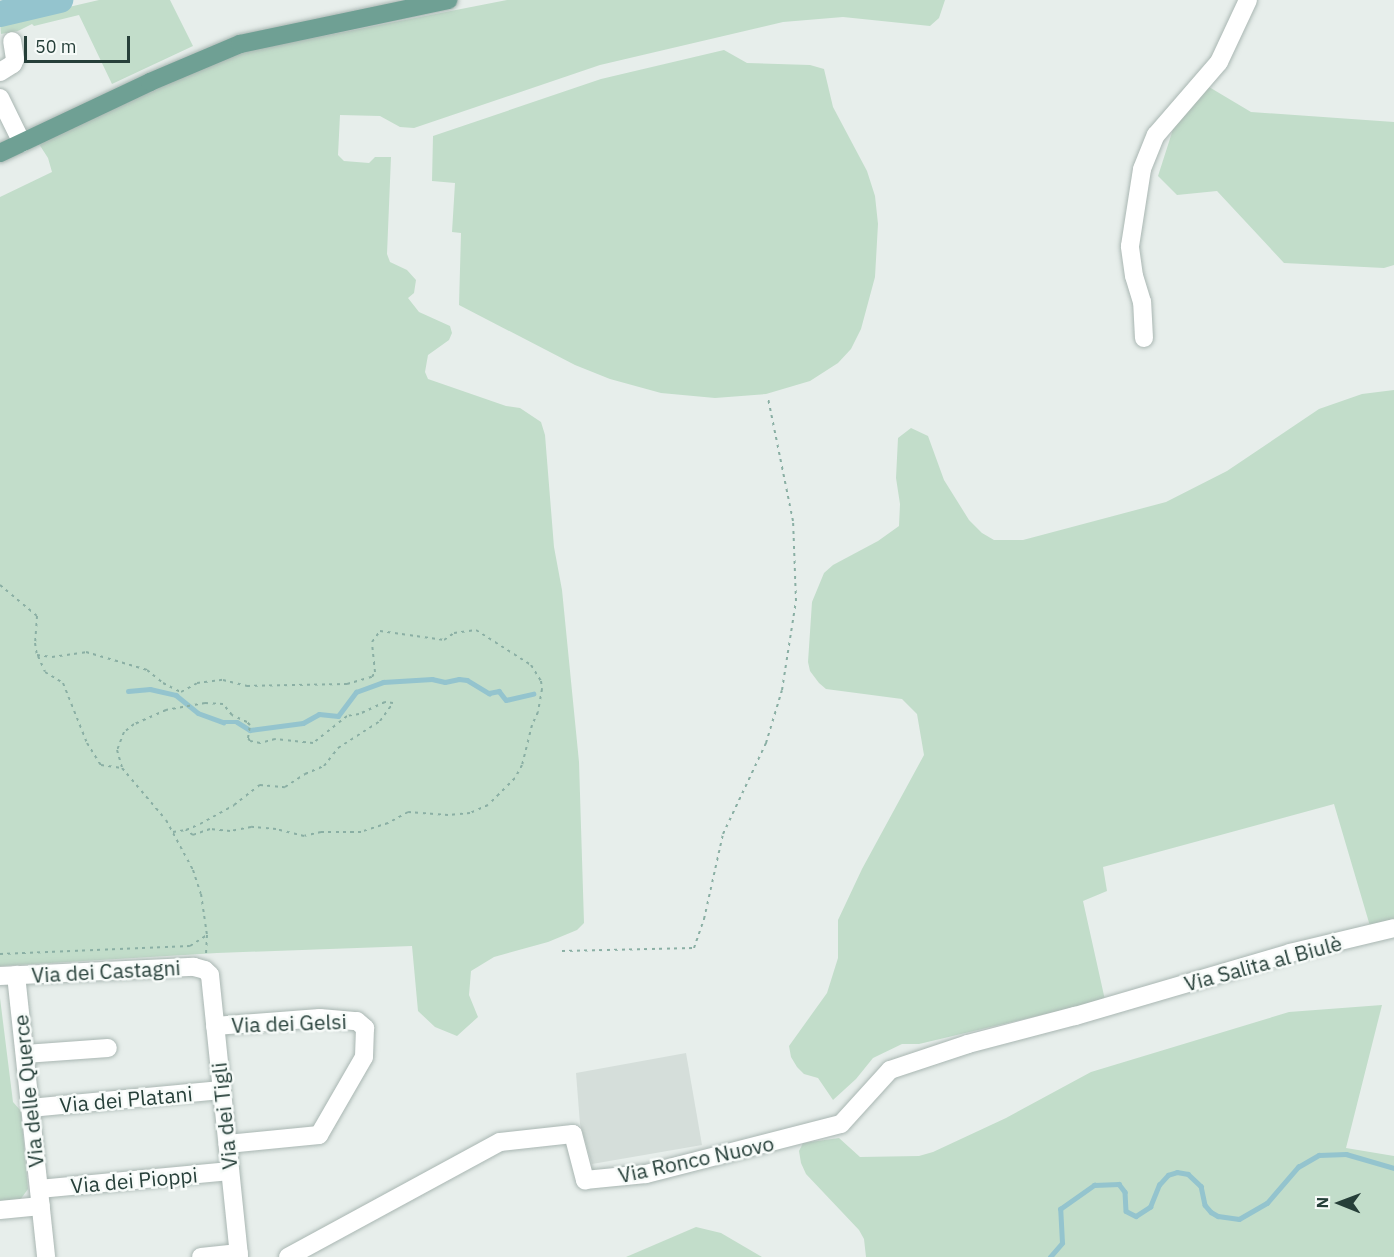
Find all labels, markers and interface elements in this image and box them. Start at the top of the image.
scale bar [27,24,134,62]
text: 50 m [35,35,77,58]
street label: Via Salita al Biulè [1181,930,1345,996]
street label: Via dei Castagni [31,955,181,987]
street label: Via dei Gelsi [231,1008,347,1038]
street label: Via delle Querce [7,1013,49,1169]
street label: Via dei Tigli [206,1061,242,1171]
street label: Via dei Platani [58,1081,194,1117]
street label: Via Ronco Nuovo [616,1130,776,1188]
street label: Via dei Pioppi [69,1162,199,1198]
north arrow [1310,1173,1370,1233]
text: N [1312,1197,1332,1209]

